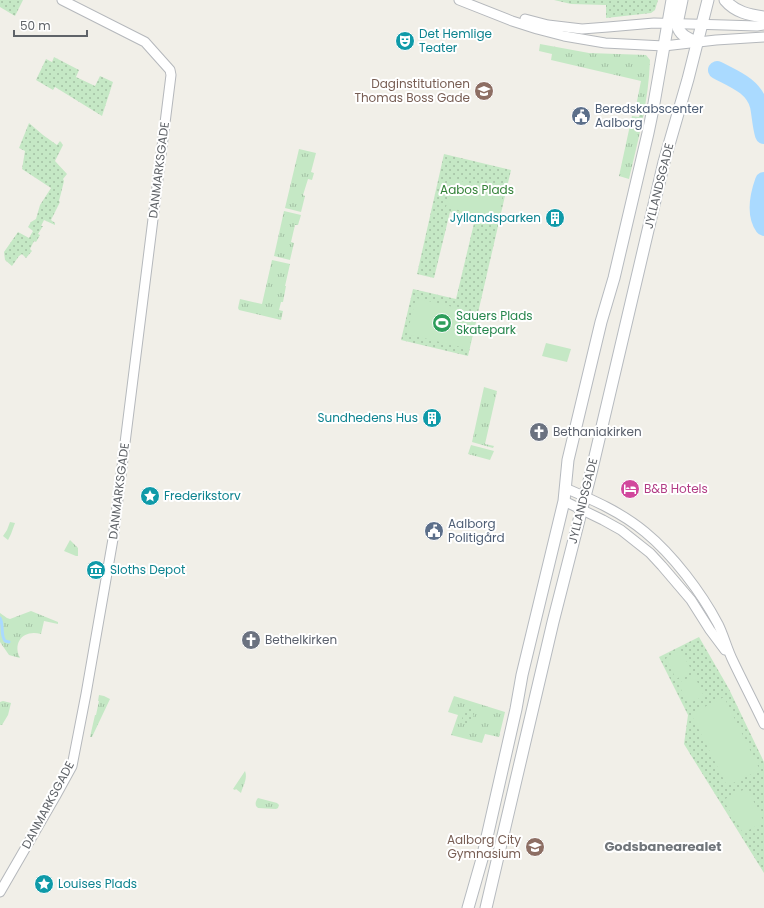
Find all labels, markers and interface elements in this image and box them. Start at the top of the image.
scale bar [14,12,87,38]
text: 50 m [20,17,51,34]
place label: Det Hemlige Teater [419,25,492,56]
theatre icon: Det Hemlige Teater [394,30,416,52]
place label: Daginstitutionen Thomas Boss Gade [354,75,470,106]
school or university icon: Daginstitutionen Thomas Boss Gade [473,80,495,102]
place label: Beredskabscenter Aalborg [595,100,704,131]
public building icon: Beredskabscenter Aalborg [570,105,592,127]
street label: DANMARKSGADE [144,121,173,219]
street label: JYLLANDSGADE [640,141,677,231]
park label: Aabos Plads [440,181,514,198]
building icon: Jyllandsparken [544,207,566,229]
place label: Jyllandsparken [450,209,541,226]
place label: Sauers Plads Skatepark [456,307,533,338]
sports icon: Sauers Plads Skatepark [431,312,453,334]
building icon: Sundhedens Hus [421,407,443,429]
place label: Sundhedens Hus [317,409,418,426]
church icon: Bethaniakirken [528,421,550,443]
place label: Bethaniakirken [553,423,642,440]
street label: DANMARKSGADE [104,442,133,540]
street label: JYLLANDSGADE [564,456,601,546]
hotel icon: B&B Hotels [619,478,641,500]
place label: B&B Hotels [644,480,708,497]
place icon: Frederikstorv [139,485,161,507]
place label: Frederikstorv [164,487,241,504]
place label: Aalborg Politigård [448,515,505,546]
public building icon: Aalborg Politigård [423,520,445,542]
museum icon: Sloths Depot [85,559,107,581]
place label: Sloths Depot [110,561,185,578]
church icon: Bethelkirken [240,629,262,651]
place label: Bethelkirken [265,631,337,648]
street label: DANMARKSGADE [17,758,78,852]
place label: Aalborg City Gymnasium [447,831,521,862]
school or university icon: Aalborg City Gymnasium [524,836,546,858]
district label: Godsbanearealet [604,837,722,856]
place icon: Louises Plads [33,873,55,895]
place label: Louises Plads [58,875,137,892]

